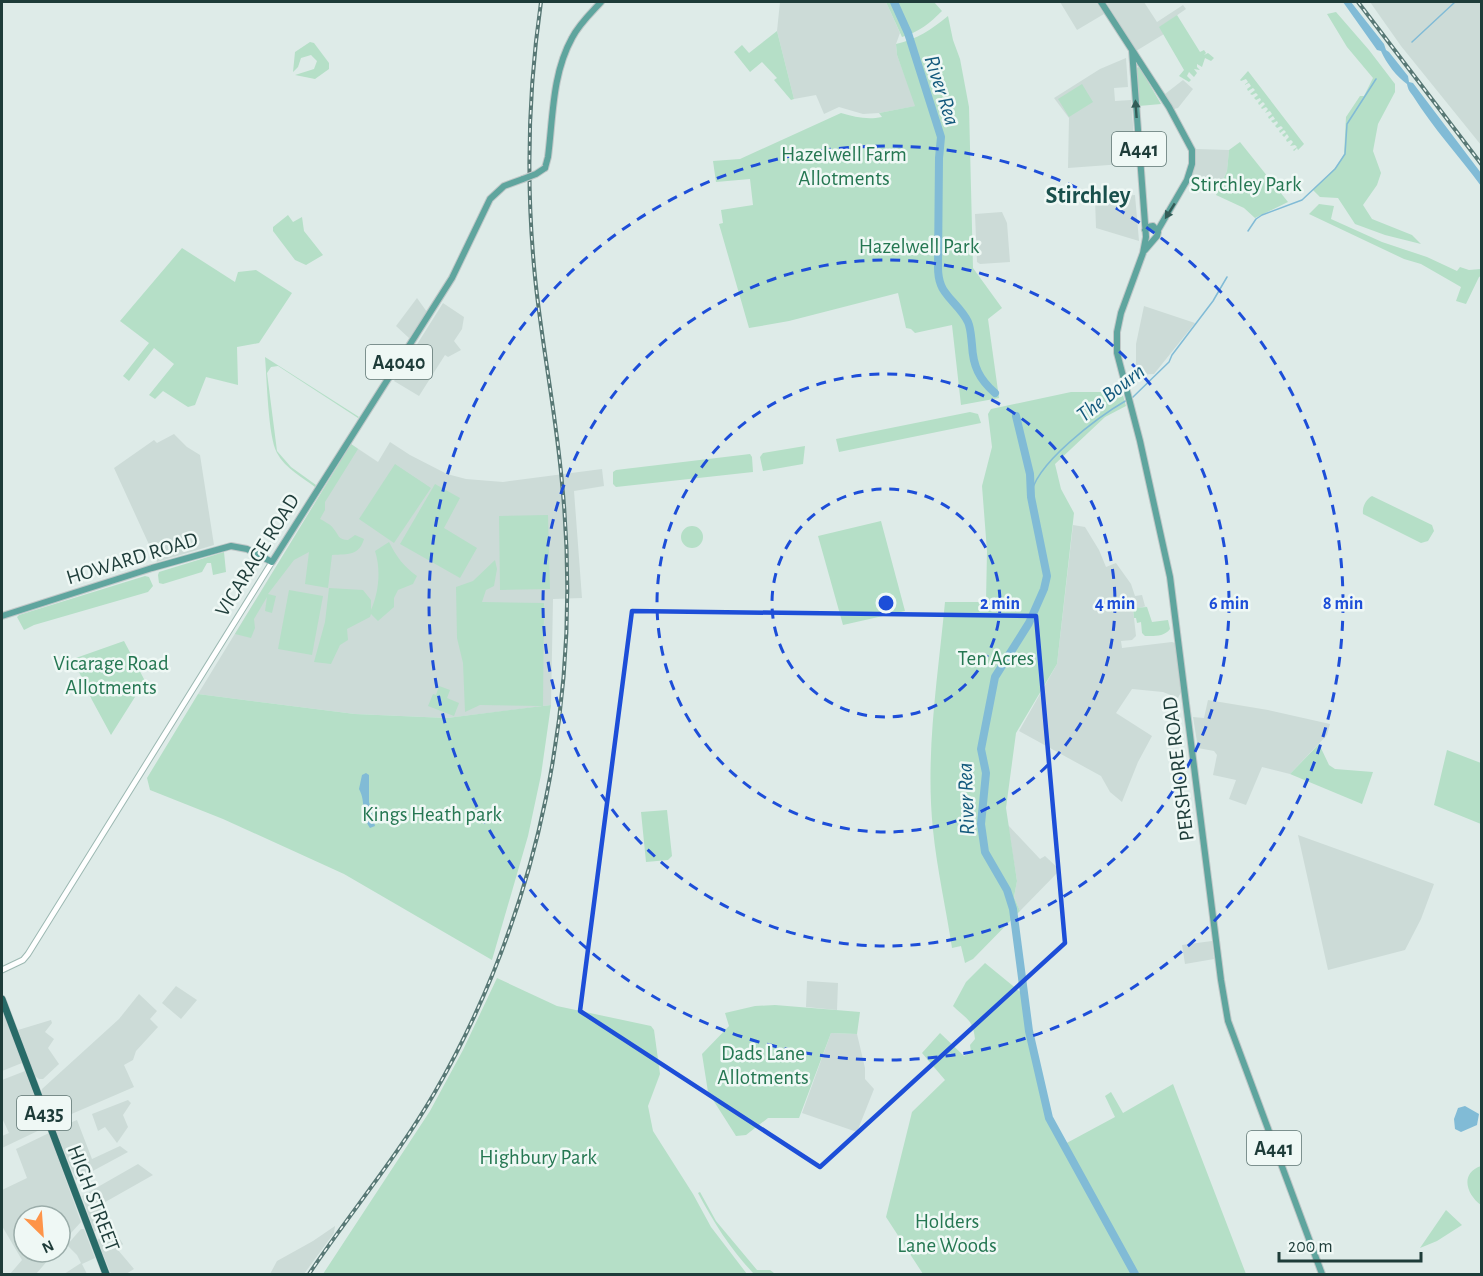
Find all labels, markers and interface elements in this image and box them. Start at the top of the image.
water label: River Rea [920,52,964,128]
one-way arrow [1132,99,1141,118]
road number: A441 [1112,132,1166,166]
park label: Hazelwell Farm Allotments [781,144,907,189]
park label: Stirchley Park [1190,174,1302,195]
district label: Stirchley [1046,184,1131,208]
one-way arrow [1165,202,1176,219]
park label: Hazelwell Park [859,236,980,257]
road number: A4040 [366,345,432,379]
water label: The Bourn [1072,360,1149,426]
street label: VICARAGE ROAD [211,490,303,620]
street label: HOWARD ROAD [64,529,200,588]
centre of rings [876,593,896,613]
text: 2 min [980,595,1020,613]
text: 4 min [1095,595,1135,613]
text: 6 min [1209,595,1249,613]
text: 8 min [1323,595,1363,613]
park label: Ten Acres [958,648,1034,669]
park label: Vicarage Road Allotments [53,653,169,698]
street label: PERSHORE ROAD [1159,696,1198,842]
water label: River Rea [954,762,978,836]
park label: Kings Heath park [362,804,502,825]
park label: Dads Lane Allotments [717,1043,809,1088]
road number: A435 [17,1096,71,1130]
road number: A441 [1247,1131,1301,1165]
street label: HIGH STREET [64,1142,123,1254]
park label: Highbury Park [479,1147,597,1168]
north arrow [12,1204,72,1264]
park label: Holders Lane Woods [897,1211,997,1256]
scale bar [1279,1225,1422,1263]
text: N [39,1237,56,1256]
text: 200 m [1288,1238,1333,1256]

